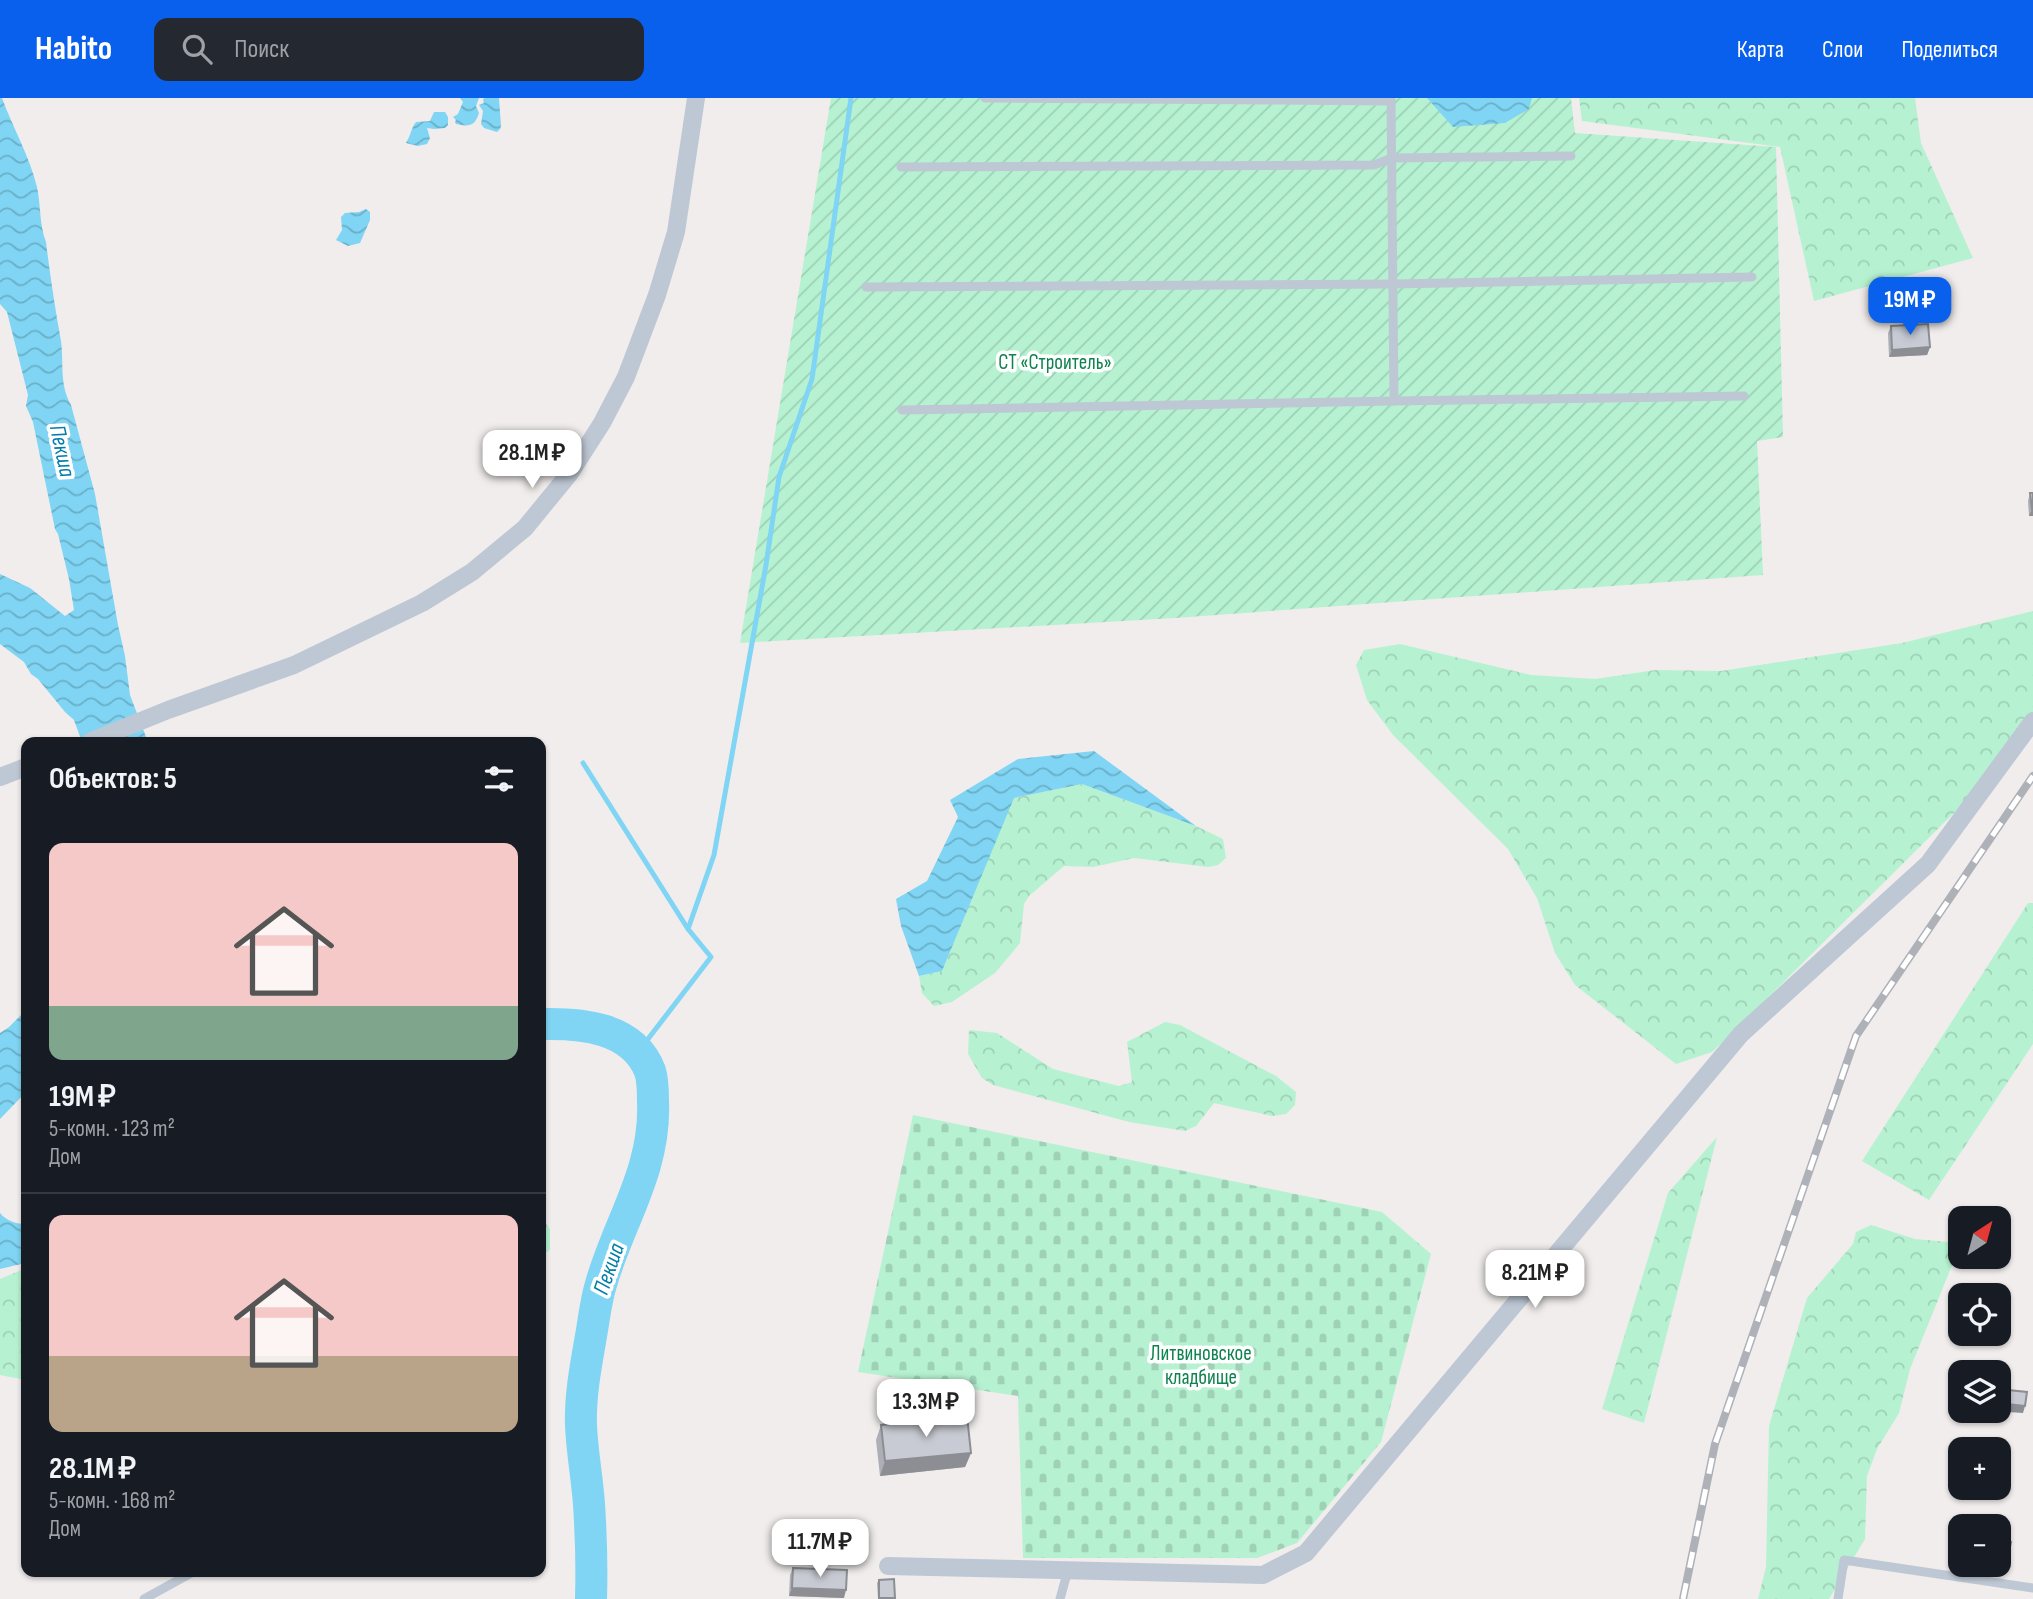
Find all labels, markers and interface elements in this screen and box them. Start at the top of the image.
search box [154,18,644,81]
text: Habito [35,29,112,69]
icon: search [178,30,216,68]
text: Поиск [234,34,289,65]
text: Карта [1737,35,1784,64]
text: Слои [1822,35,1863,64]
text: Поделиться [1901,35,1998,64]
pin: 19M ₽ [1861,278,1959,337]
text: 19M ₽ [1884,286,1936,314]
park label: СТ «Строитель» [998,350,1112,375]
water label: Пекша [43,422,81,480]
pin: 28.1M ₽ [467,430,597,490]
text: 28.1M ₽ [499,439,565,467]
icon: filters [480,760,518,798]
text: Объектов: 5 [49,761,177,797]
icon: home [221,888,347,1014]
text: 19M ₽ [49,1079,116,1115]
text: 5-комн. · 123 m² [49,1115,175,1143]
text: Дом [49,1143,81,1171]
north arrow [1948,1206,2011,1269]
map controls [1948,1206,2011,1577]
water label: Пекша [587,1239,631,1298]
pin: 8.21M ₽ [1470,1250,1600,1310]
text: 8.21M ₽ [1501,1259,1569,1287]
icon: home [221,1260,347,1386]
button: locate [1948,1283,2011,1346]
park label: Литвиновское кладбище [1150,1341,1252,1390]
button: layers [1948,1360,2011,1423]
pin: 13.3M ₽ [861,1380,991,1439]
text: 13.3M ₽ [893,1388,959,1416]
button: + [1948,1437,2011,1500]
text: 28.1M ₽ [49,1451,136,1487]
text: 5-комн. · 168 m² [49,1487,176,1515]
button: − [1948,1514,2011,1577]
text: Дом [49,1515,81,1543]
pin: 11.7M ₽ [755,1520,885,1579]
text: 11.7M ₽ [788,1528,852,1556]

